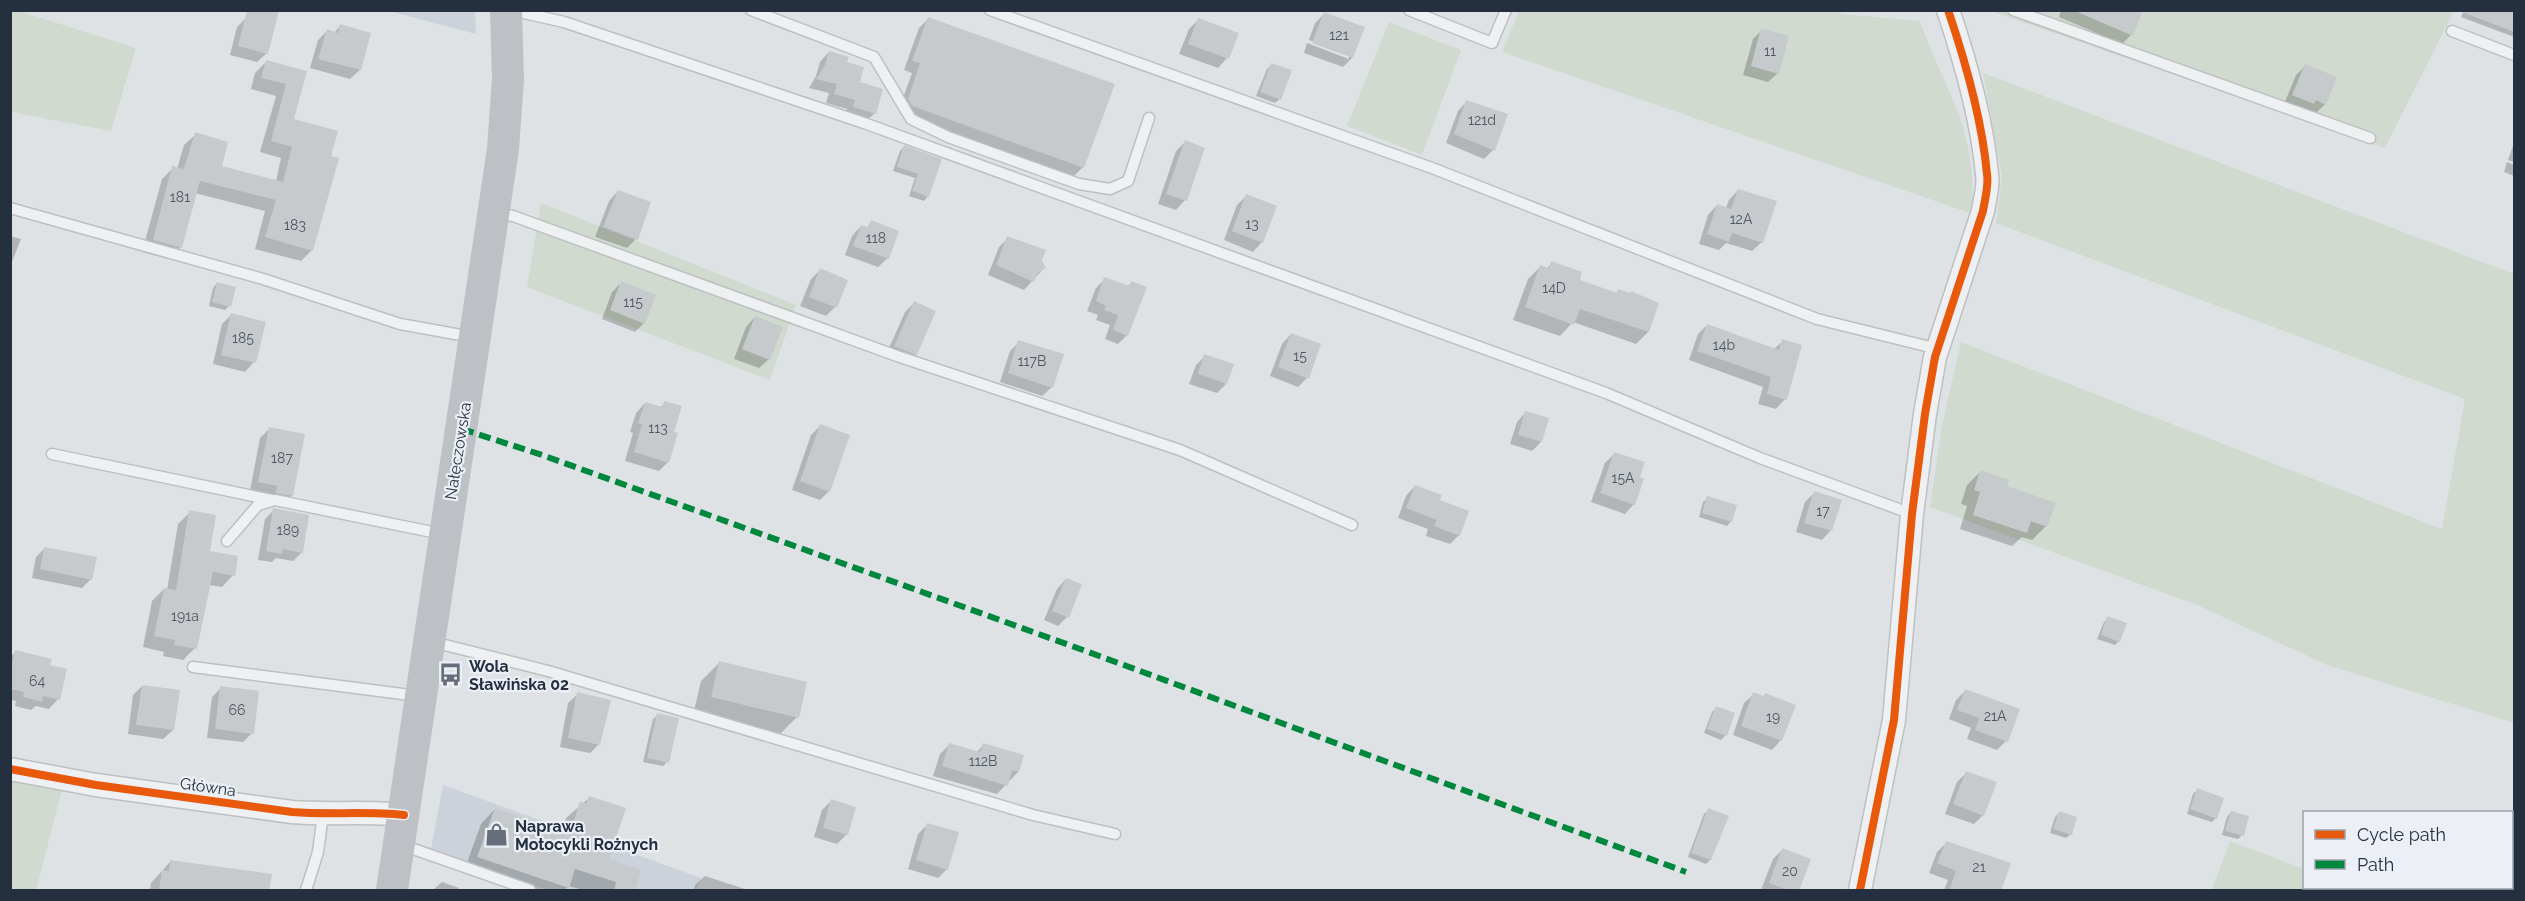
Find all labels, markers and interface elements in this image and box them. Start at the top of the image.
house number: 121 [1329,27,1349,43]
house number: 11 [1764,43,1776,59]
house number: 121d [1468,112,1496,128]
house number: 181 [170,189,190,205]
house number: 12A [1730,211,1753,227]
house number: 13 [1245,216,1259,232]
house number: 183 [284,217,306,233]
house number: 118 [866,230,886,246]
house number: 14D [1542,280,1566,296]
house number: 115 [623,294,643,310]
house number: 185 [232,330,254,346]
house number: 14b [1713,337,1735,353]
house number: 15 [1293,348,1307,364]
house number: 117B [1018,353,1046,369]
street label: Nałęczowska [441,401,475,501]
house number: 113 [648,420,668,436]
house number: 187 [271,450,293,466]
house number: 15A [1611,470,1635,486]
house number: 17 [1816,503,1830,519]
house number: 189 [277,522,299,538]
house number: 191a [171,608,199,624]
place label: Wola Sławińska 02 [469,657,569,694]
bus stop icon: Wola Sławińska 02 [438,662,464,688]
house number: 64 [29,673,45,689]
house number: 66 [229,702,245,718]
house number: 21A [1984,708,2007,724]
house number: 19 [1766,709,1780,725]
house number: 112B [969,753,997,769]
street label: Główna [179,774,237,800]
legend [2303,811,2513,889]
place label: Naprawa Motocykli Rożnych [515,817,658,854]
shop icon: Naprawa Motocykli Rożnych [484,822,510,848]
text: Cycle path [2357,824,2446,845]
text: Path [2357,854,2394,875]
house number: 21 [1972,859,1986,875]
house number: 20 [1782,863,1798,879]

